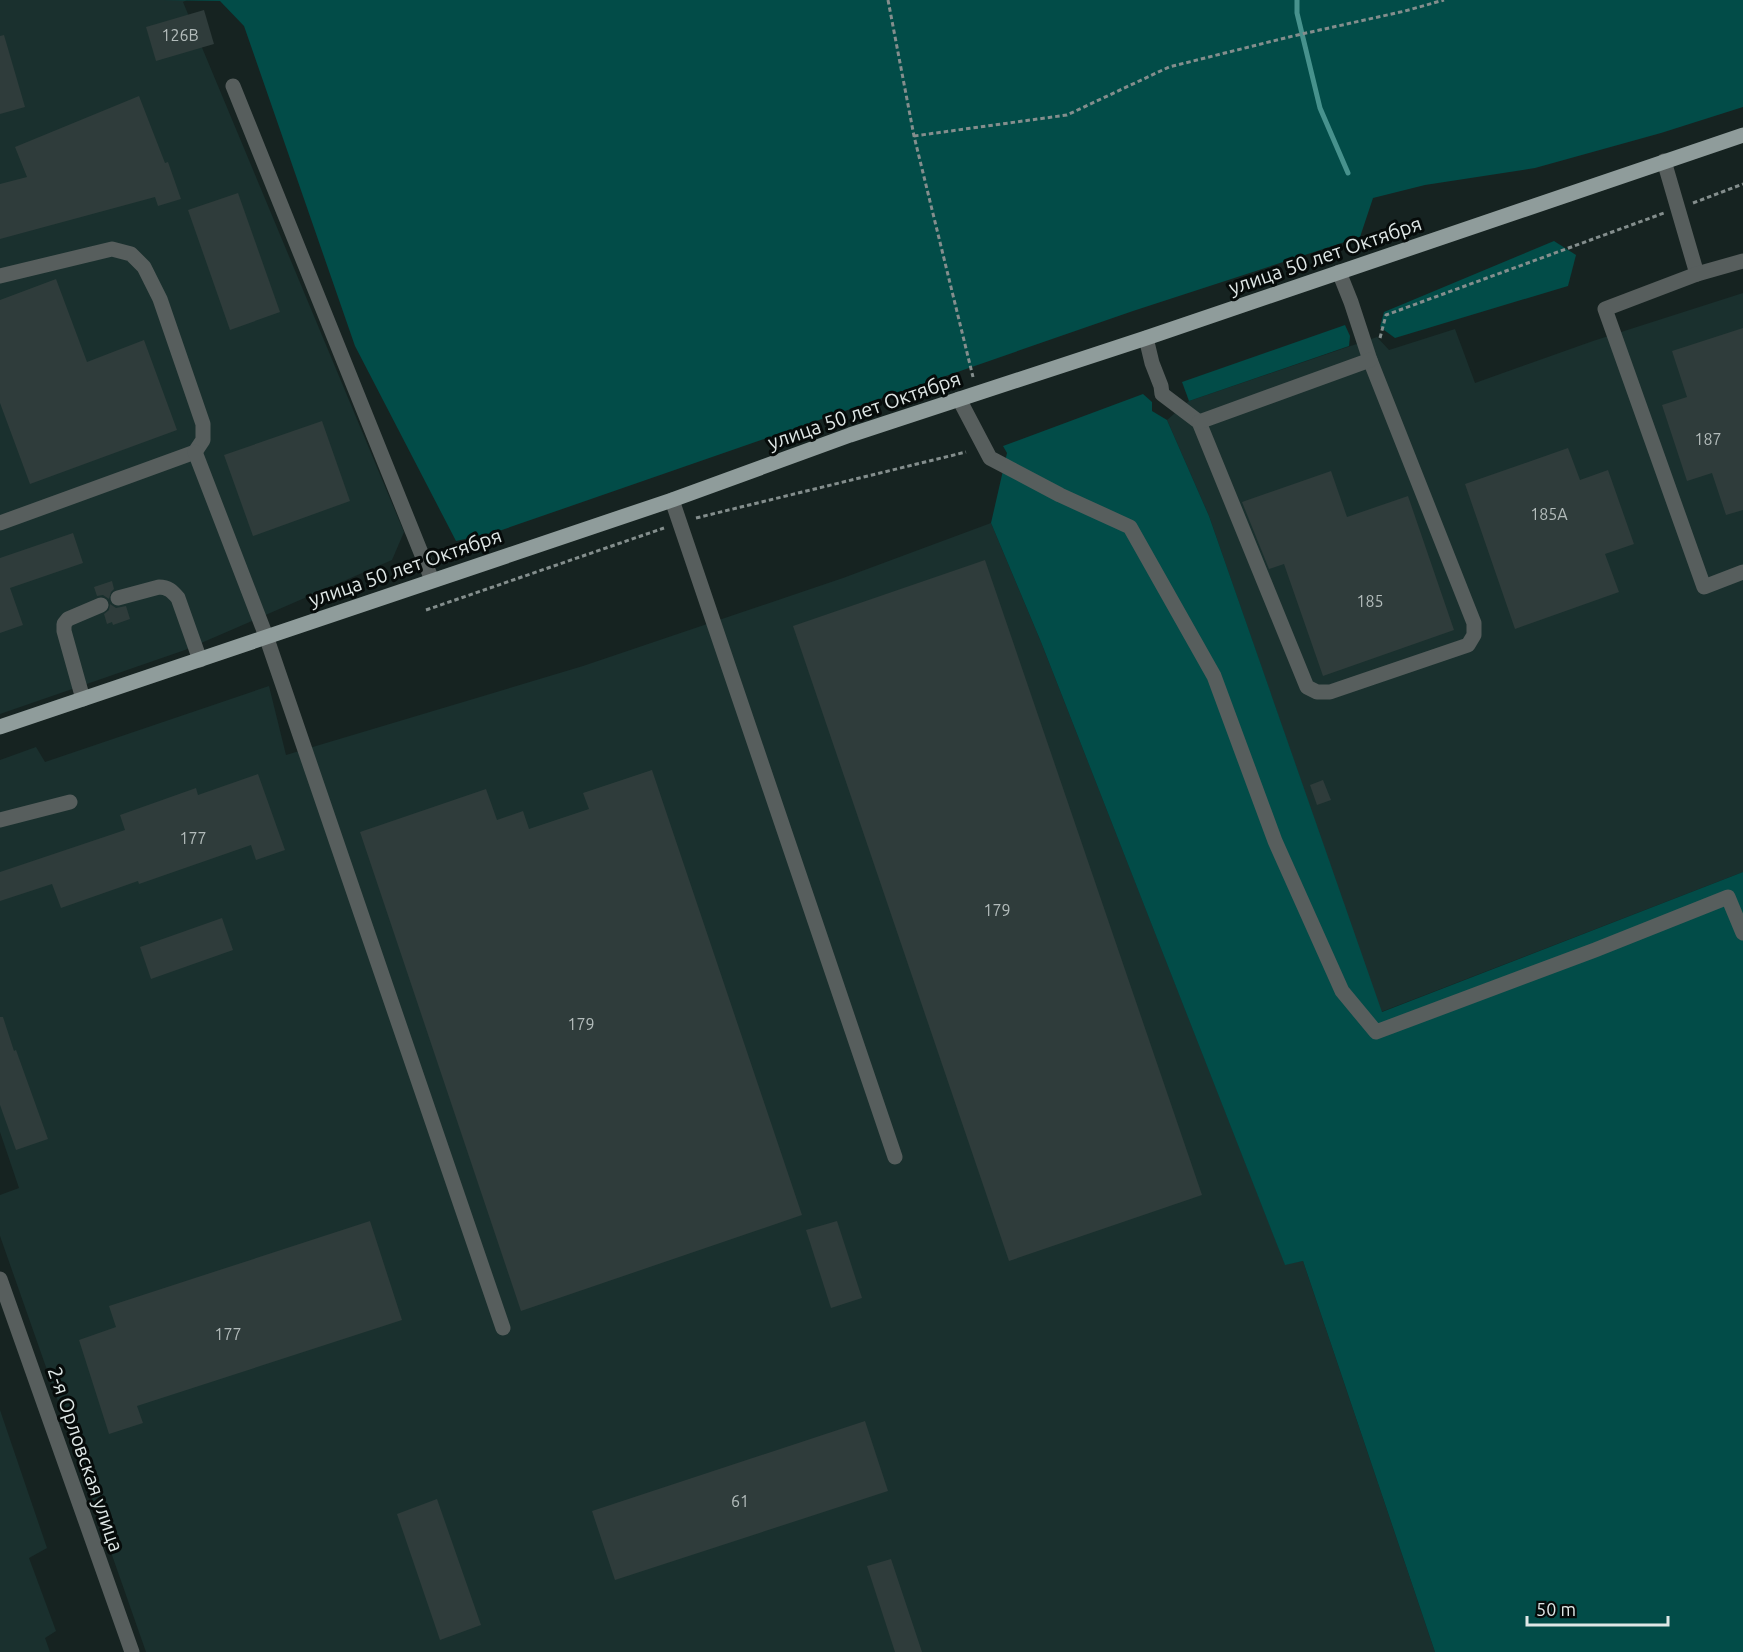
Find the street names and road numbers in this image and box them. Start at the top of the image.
street label: улица 50 лет Октября [1226,211,1424,299]
street label: улица 50 лет Октября [765,366,963,454]
street label: улица 50 лет Октября [306,523,504,611]
street label: 2-я Орловская улица [44,1364,128,1554]

